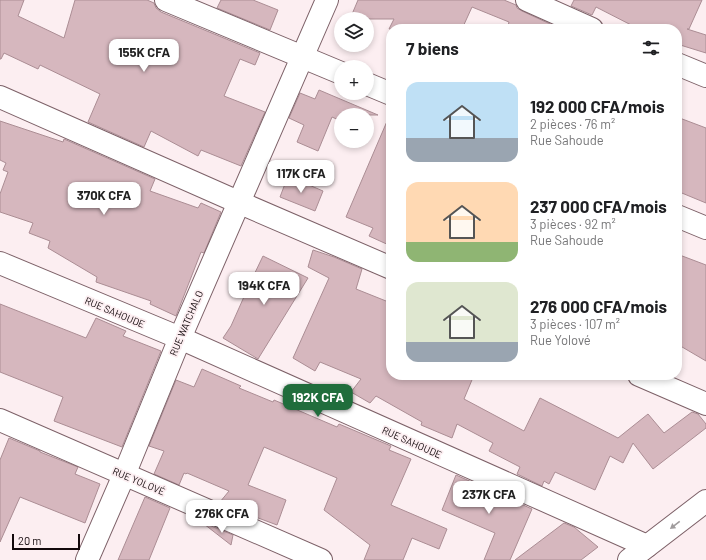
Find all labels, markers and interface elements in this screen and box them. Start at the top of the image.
map controls [334,12,374,148]
button: layers [334,12,374,52]
icon: filters [640,37,662,59]
text: 7 biens [406,38,459,58]
pin: 155K CFA [103,39,185,73]
text: 155K CFA [118,44,170,60]
button: + [334,60,374,100]
text: 192 000 CFA/mois [530,96,665,116]
icon: home [438,98,486,146]
button: − [334,108,374,148]
text: 2 pièces · 76 m² [530,116,615,132]
text: Rue Sahoude [530,132,604,148]
pin: 117K CFA [260,160,342,194]
text: 117K CFA [276,165,326,181]
pin: 370K CFA [63,182,145,216]
text: 370K CFA [77,187,131,203]
text: 237 000 CFA/mois [530,196,667,216]
icon: home [438,198,486,246]
text: 3 pièces · 92 m² [530,216,616,232]
text: Rue Sahoude [530,232,604,248]
pin: 194K CFA [223,272,305,306]
text: 194K CFA [237,277,291,293]
street label: RUE WATCHALO [167,289,205,357]
street label: RUE SAHOUDE [83,294,147,330]
text: 276 000 CFA/mois [530,296,667,316]
icon: home [438,298,486,346]
text: 3 pièces · 107 m² [530,316,620,332]
text: Rue Yolové [530,332,591,348]
pin: 192K CFA [277,384,359,418]
text: 192K CFA [292,389,344,405]
street label: RUE SAHOUDE [380,423,444,461]
street label: RUE YOLOVÉ [111,465,167,497]
pin: 237K CFA [448,481,530,515]
text: 237K CFA [462,486,516,502]
pin: 276K CFA [181,500,263,534]
text: 276K CFA [195,505,249,521]
one-way arrow [670,520,681,529]
scale bar [12,532,80,551]
text: 20 m [18,534,41,547]

